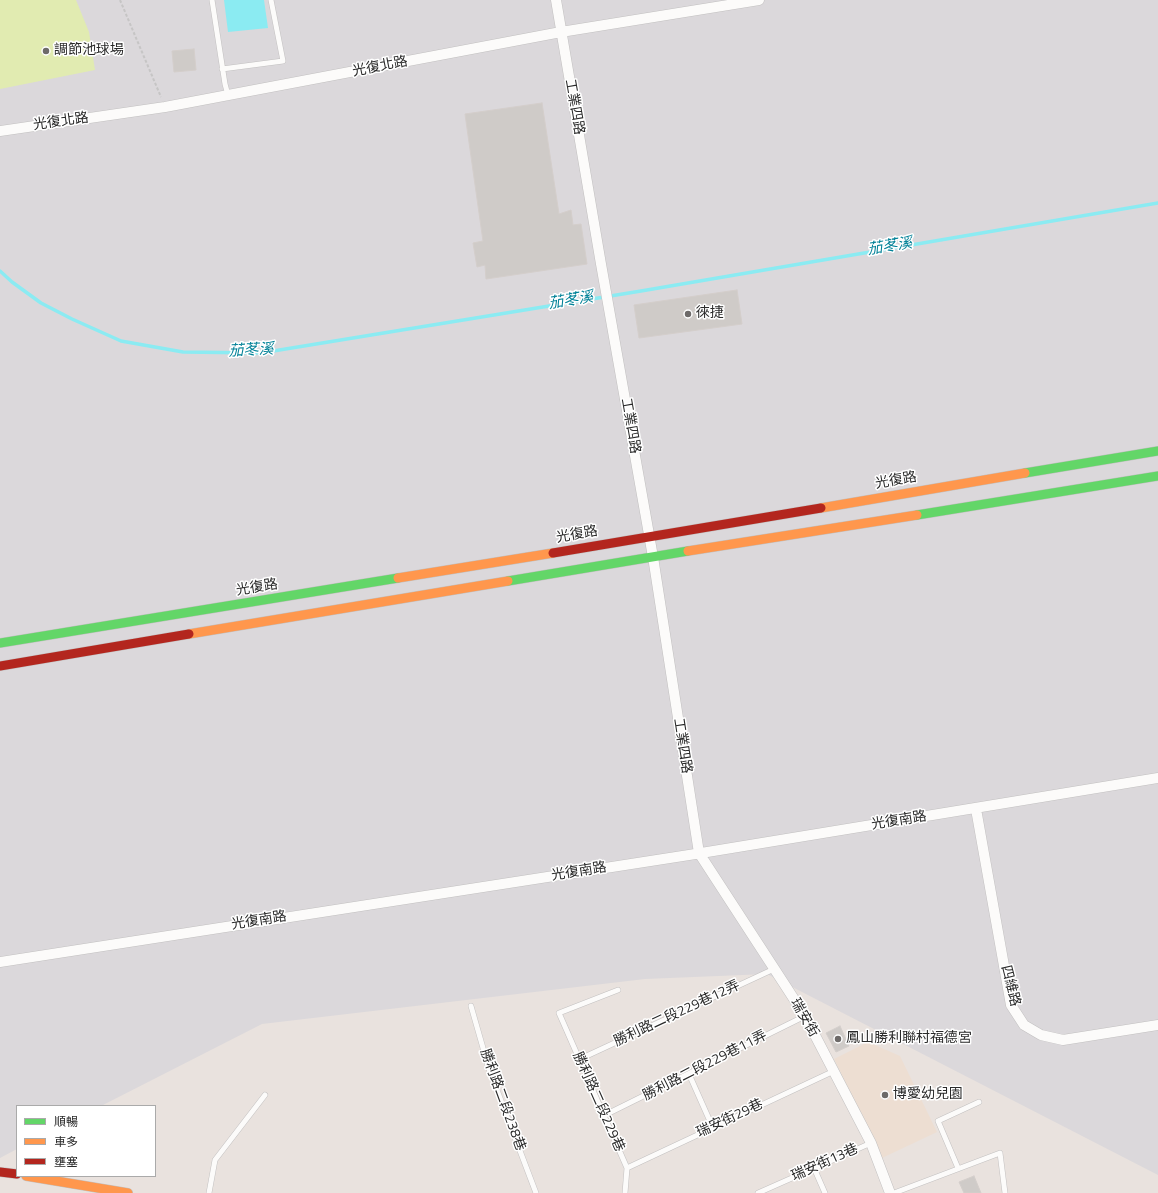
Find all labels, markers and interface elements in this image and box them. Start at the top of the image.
place label: 調節池球場 [54,43,124,59]
marker: 調節池球場 [41,46,51,56]
street label: 光復北路 [351,53,409,81]
street label: 工業四路 [561,78,587,136]
street label: 光復北路 [32,110,90,134]
water label: 茄苳溪 [866,235,914,259]
water label: 茄苳溪 [547,289,595,313]
place label: 徠捷 [696,306,724,322]
marker: 徠捷 [683,309,693,319]
water label: 茄苳溪 [228,341,274,361]
street label: 工業四路 [617,397,643,455]
street label: 光復路 [874,469,918,493]
street label: 光復路 [555,523,599,547]
street label: 光復路 [235,576,279,600]
street label: 工業四路 [669,717,695,775]
street label: 光復南路 [870,808,928,834]
street label: 光復南路 [550,859,608,885]
street label: 光復南路 [230,908,288,934]
street label: 四維路 [997,964,1023,1008]
street label: 勝利路二段229巷12弄 [611,977,743,1051]
street label: 瑞安街 [786,996,822,1040]
street label: 勝利路二段229巷11弄 [640,1027,770,1105]
place label: 鳳山勝利聯村福德宮 [846,1031,972,1047]
marker: 鳳山勝利聯村福德宮 [833,1034,843,1044]
street label: 勝利路二段238巷 [476,1047,528,1153]
street label: 勝利路二段229巷 [568,1049,628,1155]
place label: 博愛幼兒園 [893,1087,963,1103]
marker: 博愛幼兒園 [880,1090,890,1100]
street label: 瑞安街29巷 [694,1096,766,1142]
legend [16,1105,156,1177]
text: 順暢 [54,1112,78,1131]
text: 車多 [54,1132,78,1151]
street label: 瑞安街13巷 [789,1141,861,1185]
text: 壅塞 [54,1152,78,1171]

